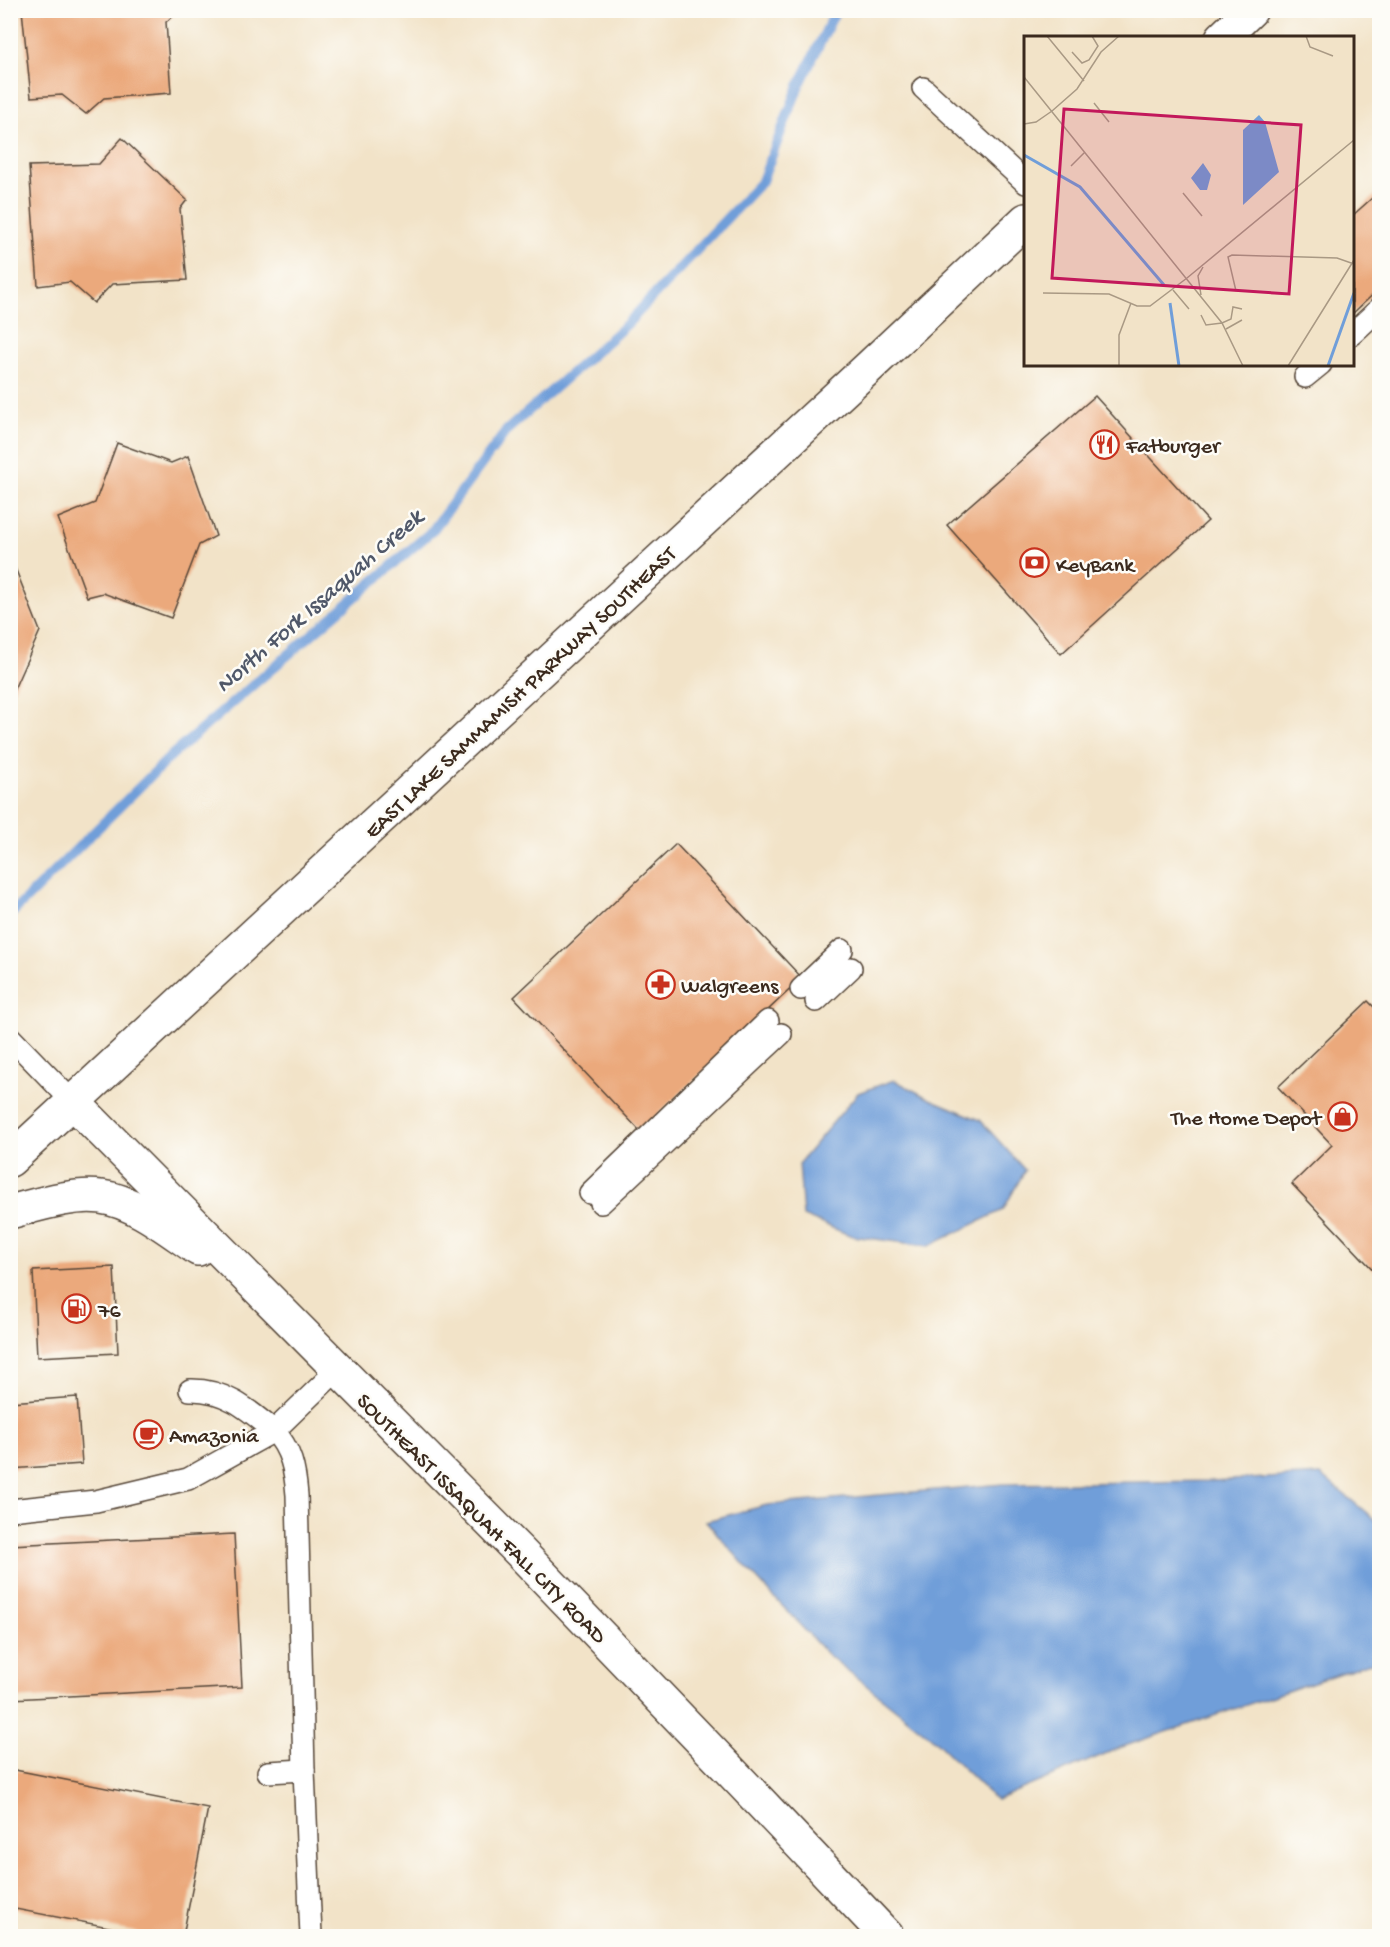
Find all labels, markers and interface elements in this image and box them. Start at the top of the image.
inset map [1024,36,1354,366]
restaurant icon: Fatburger [1089,428,1121,460]
place label: Fatburger [1125,435,1222,461]
water label: North Fork Issaquah Creek [210,503,432,701]
street label: EAST LAKE SAMMAMISH PARKWAY SOUTHEAST [361,541,684,845]
bank icon: KeyBank [1019,547,1051,579]
place label: KeyBank [1056,554,1136,580]
pharmacy icon: Walgreens [644,968,676,1000]
place label: Walgreens [681,975,779,1001]
shop icon: The Home Depot [1326,1100,1358,1132]
place label: The Home Depot [1169,1107,1323,1133]
fuel station icon: 76 [61,1293,93,1325]
place label: 76 [97,1300,121,1326]
street label: SOUTHEAST ISSAQUAH FALL CITY ROAD [350,1389,611,1651]
cafe icon: Amazonia [132,1418,164,1450]
place label: Amazonia [169,1425,259,1451]

